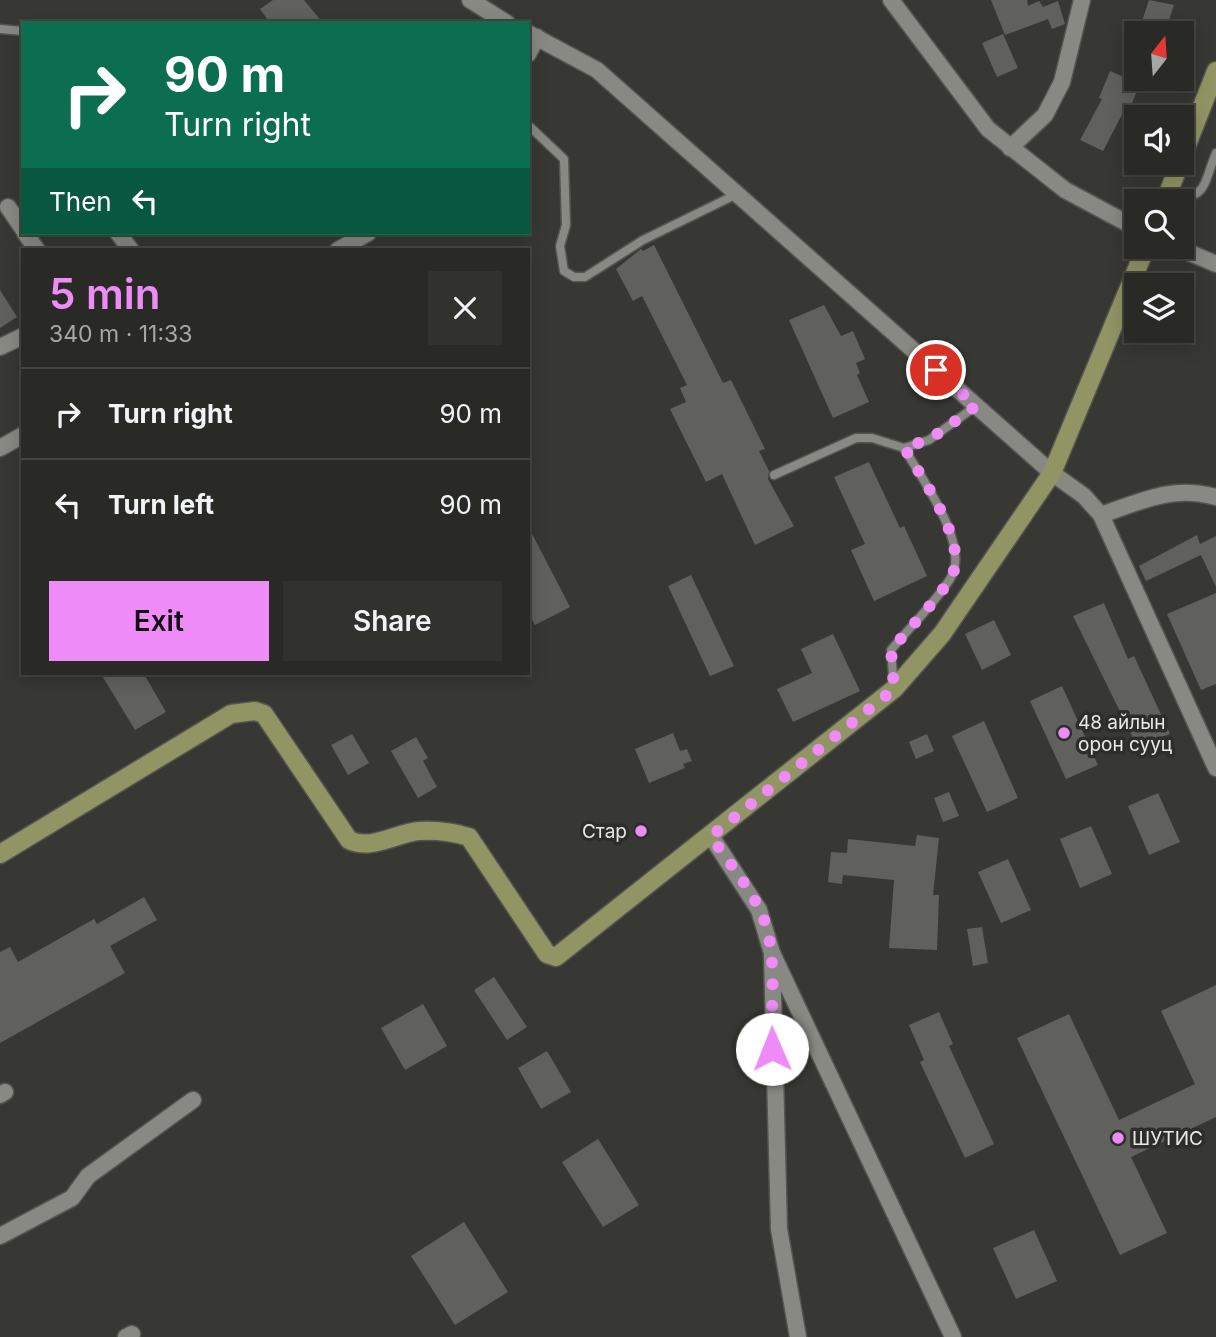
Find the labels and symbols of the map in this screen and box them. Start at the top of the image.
north arrow [1124,21,1194,91]
pin [906,340,966,400]
place label: 48 айлын орон сууц [1078,711,1173,756]
marker: 48 айлын орон сууц [1056,725,1072,741]
place label: Стар [582,820,627,843]
marker: Стар [633,823,649,839]
position arrow [735,1012,809,1086]
place label: ШУТИС [1132,1127,1203,1150]
marker: ШУТИС [1110,1130,1126,1146]

